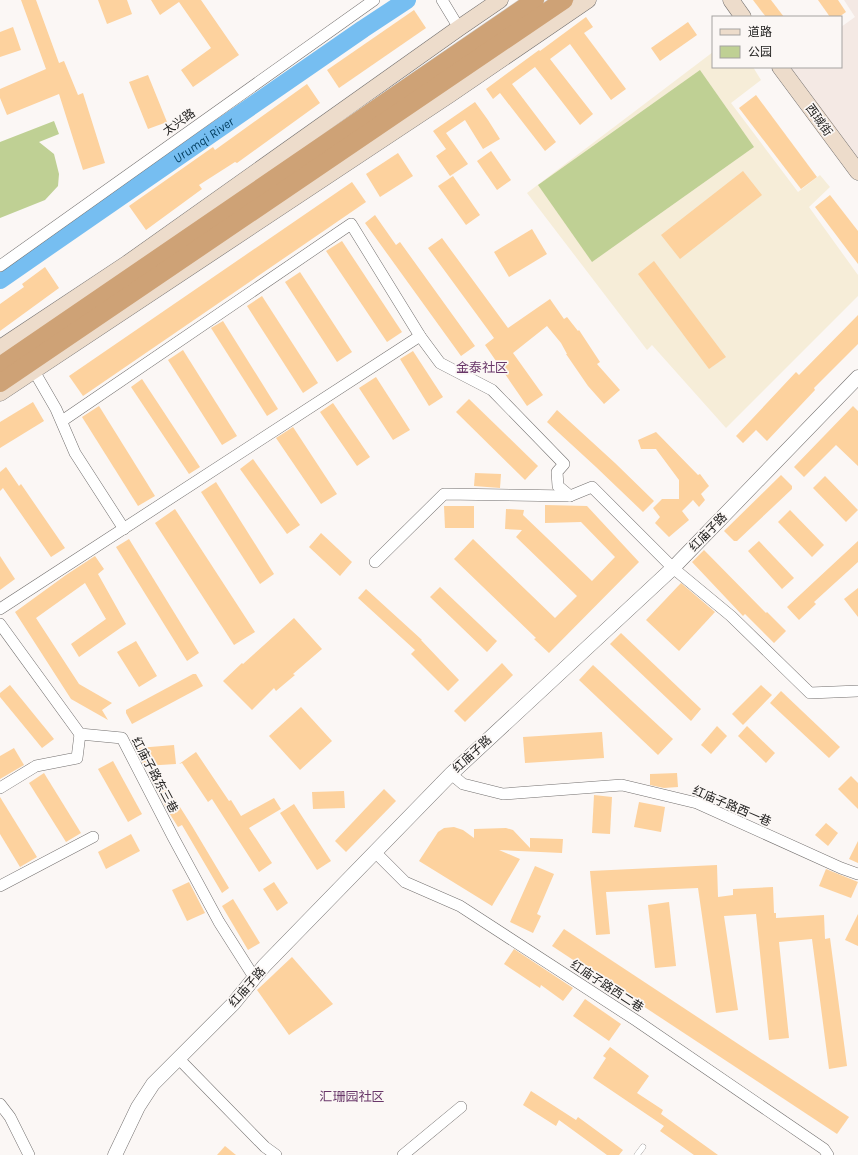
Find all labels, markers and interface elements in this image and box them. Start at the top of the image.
legend [712,16,842,68]
text: 道路 [748,25,772,39]
text: 公园 [748,45,772,59]
street label: 西珹街 [803,101,835,139]
street label: 太兴路 [160,106,198,138]
water label: Urumqi River [170,113,237,166]
district label: 金泰社区 [456,360,508,375]
street label: 红庙子路 [686,510,730,554]
street label: 红庙子路 [450,733,494,775]
street label: 红庙子路东三巷 [129,735,181,815]
street label: 红庙子路西一巷 [691,783,773,829]
street label: 红庙子路西二巷 [568,957,646,1015]
street label: 红庙子路 [226,964,268,1010]
district label: 汇珊园社区 [319,1089,385,1104]

